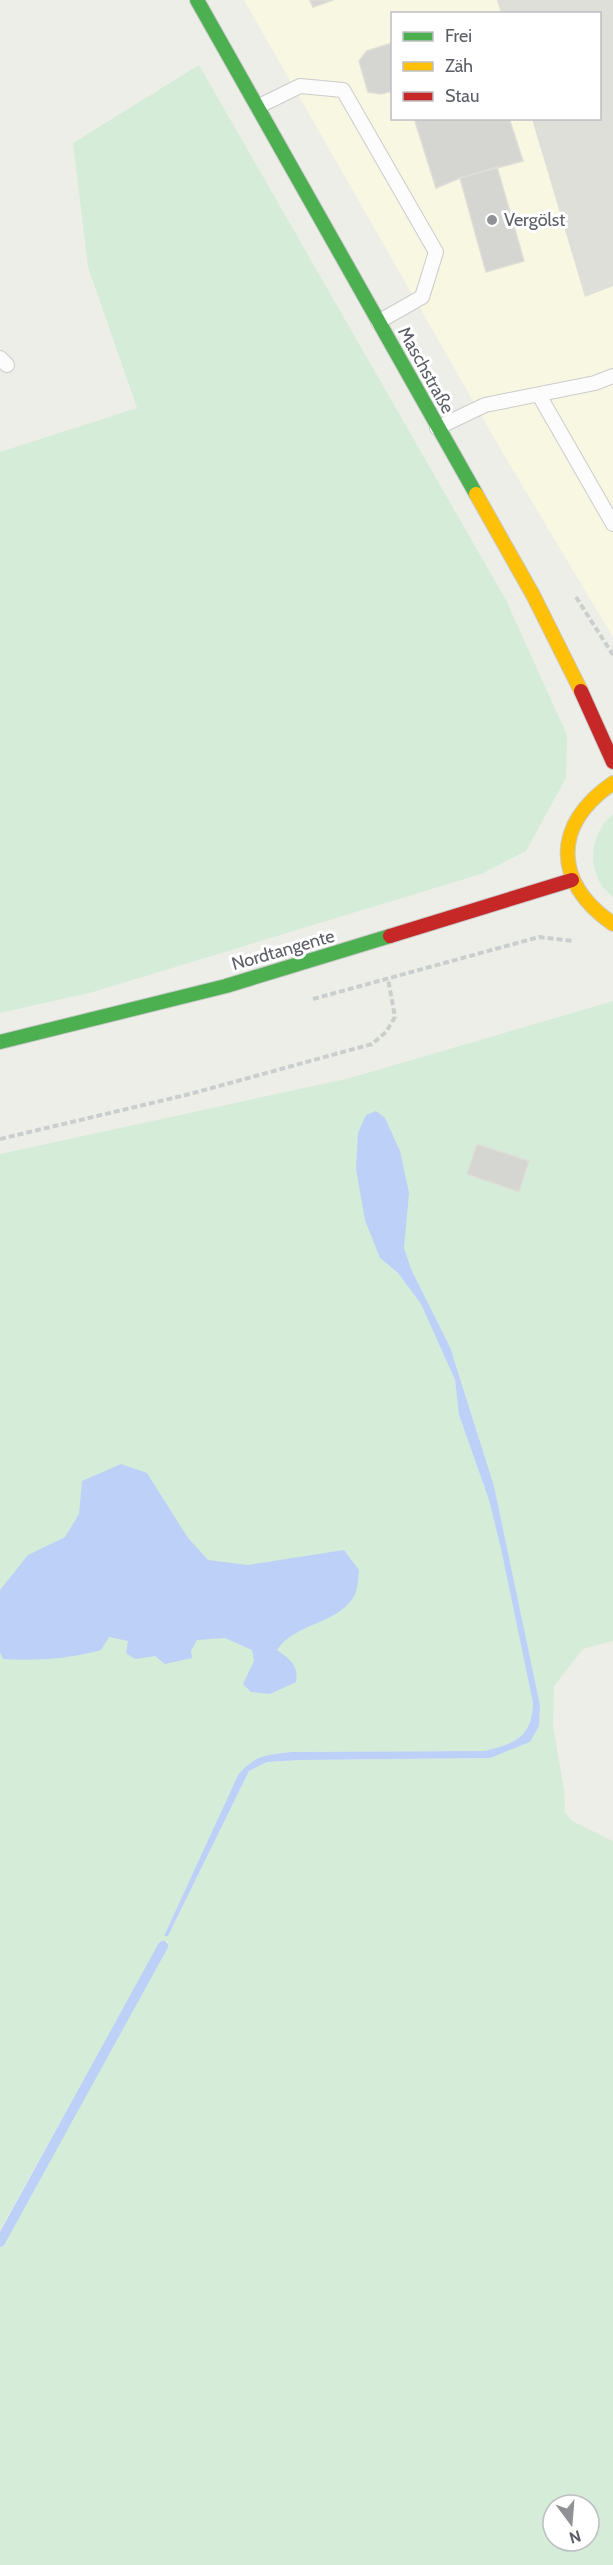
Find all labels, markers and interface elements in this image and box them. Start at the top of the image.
legend [391,12,601,120]
text: Frei [445,25,472,47]
text: Zäh [445,55,473,77]
text: Stau [445,85,479,107]
place label: Vergölst [504,209,565,231]
marker: Vergölst [485,213,499,227]
street label: Maschstraße [393,323,459,417]
street label: Nordtangente [229,925,337,975]
north arrow [541,2493,601,2553]
text: N [567,2526,583,2548]

